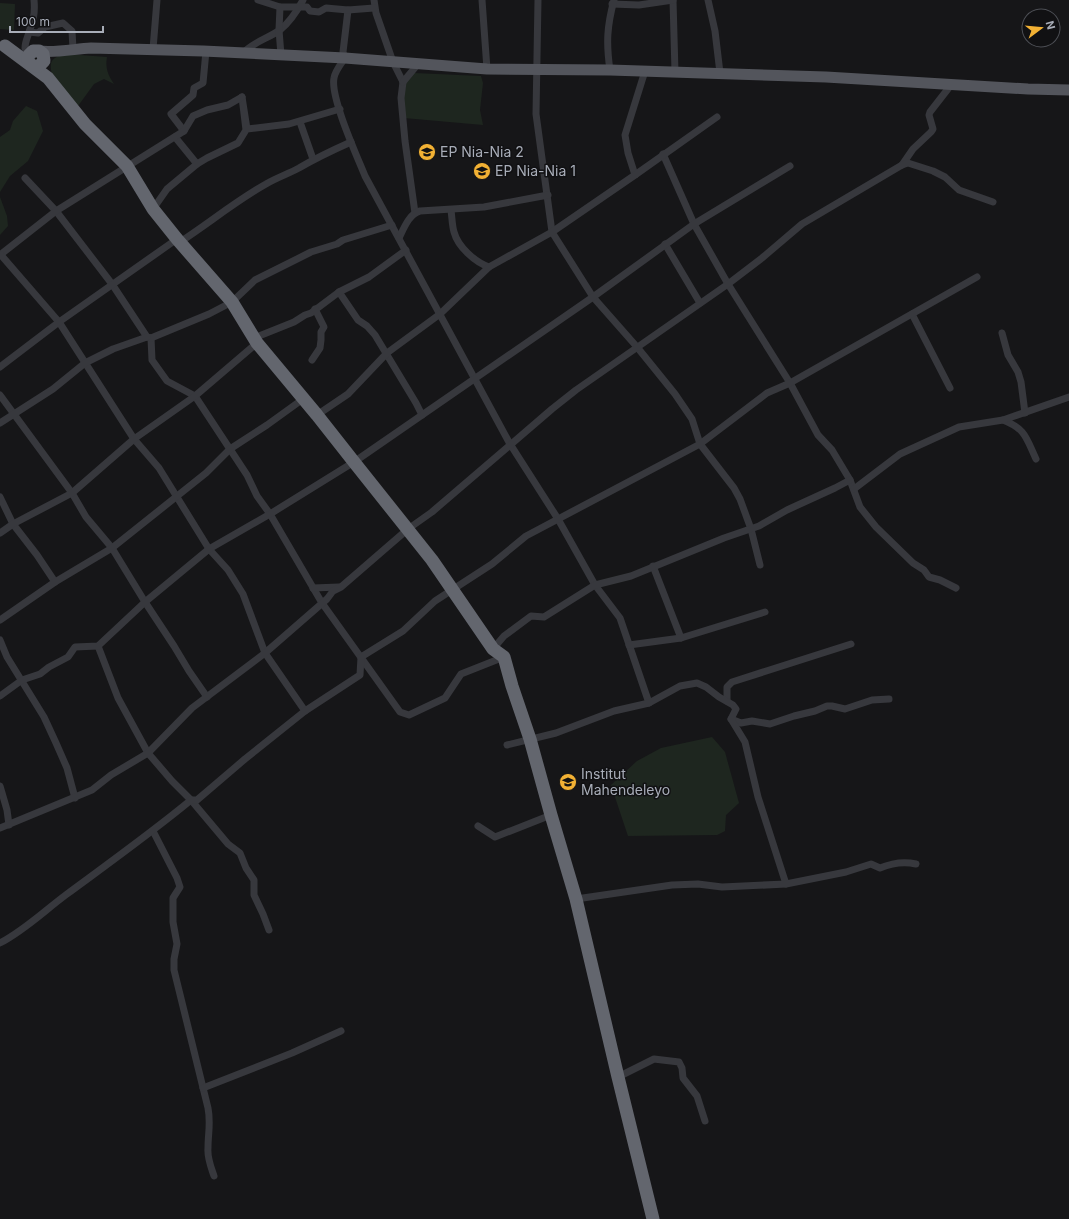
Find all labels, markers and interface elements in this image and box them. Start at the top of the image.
scale bar [10,8,103,34]
north arrow [1021,8,1061,48]
text: 100 m [16,14,50,29]
text: N [1043,19,1058,31]
school or university icon: EP Nia-Nia 2 [417,142,437,162]
place label: EP Nia-Nia 2 [440,143,524,160]
school or university icon: EP Nia-Nia 1 [472,161,492,181]
place label: EP Nia-Nia 1 [495,162,576,179]
place label: Institut Mahendeleyo [581,765,670,798]
school or university icon: Institut Mahendeleyo [558,772,578,792]

